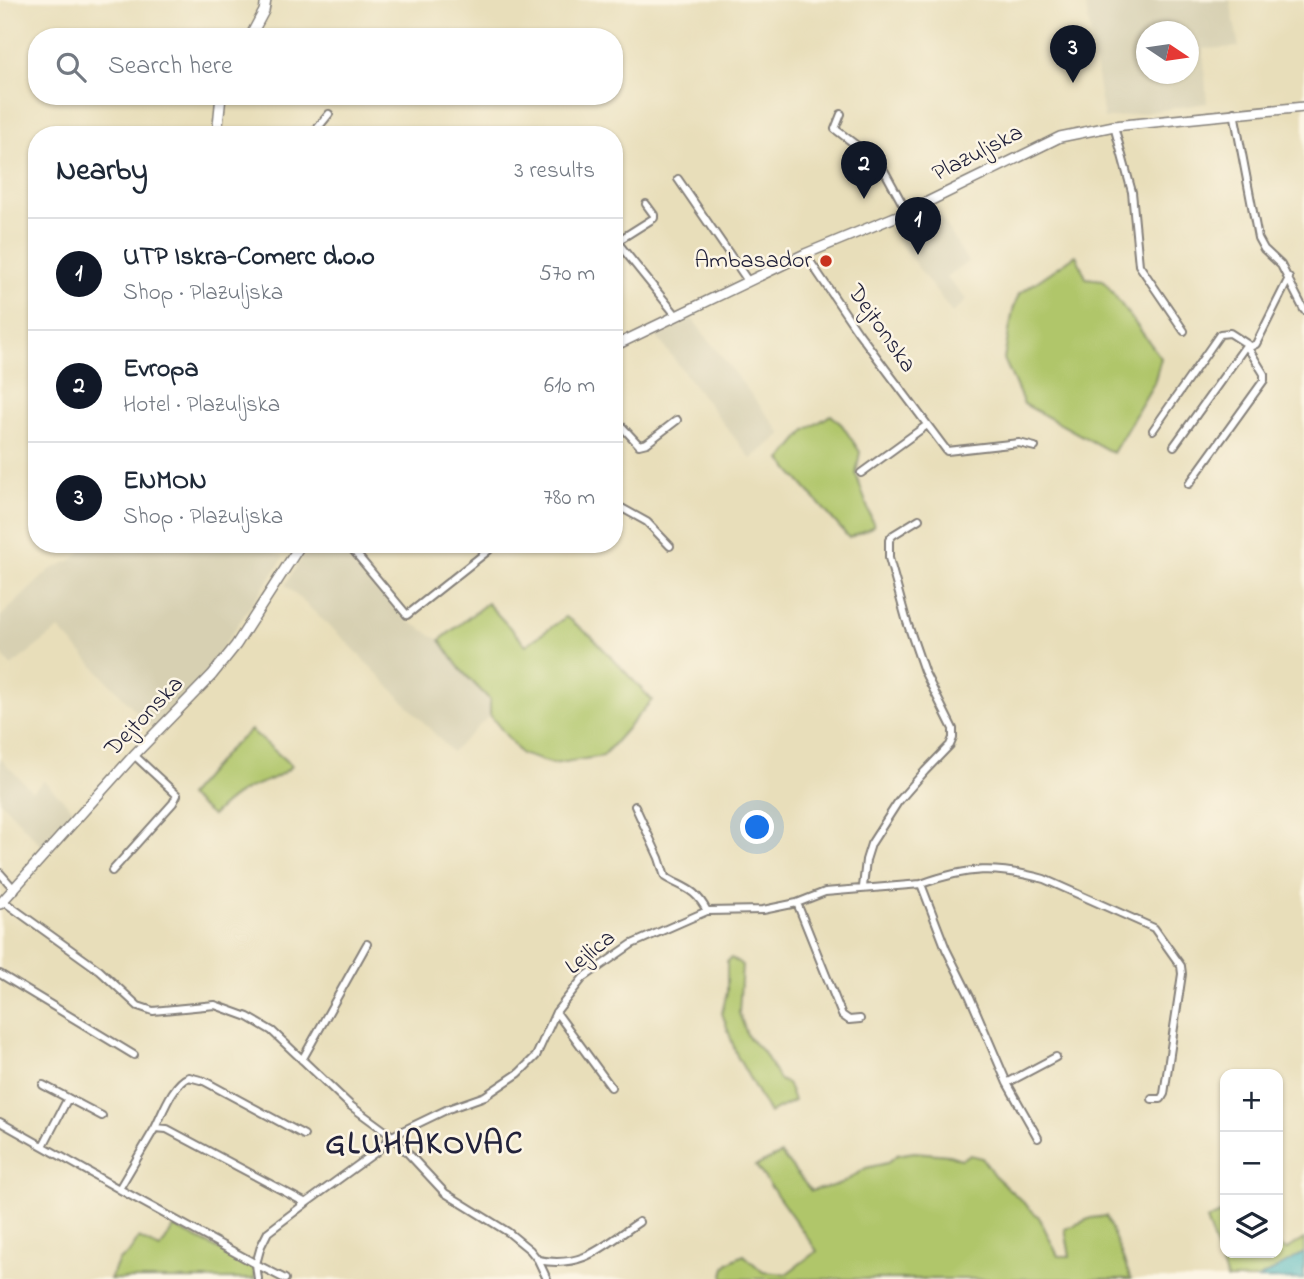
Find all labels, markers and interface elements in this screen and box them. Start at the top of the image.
north arrow [1136,21,1199,84]
pin: 3 [1050,25,1096,83]
search box [28,28,623,105]
icon: search [52,48,90,86]
text: Search here [108,48,233,86]
street label: Plazuljska [927,116,1029,192]
pin: 2 [841,141,887,199]
text: Nearby [56,150,148,194]
text: 3 results [514,155,595,188]
pin: 1 [895,197,941,255]
text: UTP Iskra-Comerc d.o.o [123,239,375,277]
place label: Ambasador [694,244,813,279]
marker: Ambasador [818,253,834,269]
text: 1 [75,258,83,291]
text: 570 m [539,258,595,291]
text: Shop · Plazuljska [123,277,283,310]
street label: Dejtonska [837,277,924,381]
text: Evropa [123,351,199,389]
text: 2 [73,370,85,403]
text: 610 m [544,370,595,403]
text: Hotel · Plazuljska [123,389,280,422]
text: ENMON [123,463,207,501]
text: 3 [74,482,84,515]
text: 780 m [543,482,595,515]
text: Shop · Plazuljska [123,501,283,534]
street label: Dejtonska [97,668,193,766]
your location [740,810,774,844]
street label: Lejlica [558,922,624,984]
map controls [1220,1069,1283,1258]
button: + [1220,1069,1283,1132]
district label: GLUHAKOVAC [325,1122,525,1169]
button: − [1220,1132,1283,1195]
button: layers [1220,1195,1283,1258]

